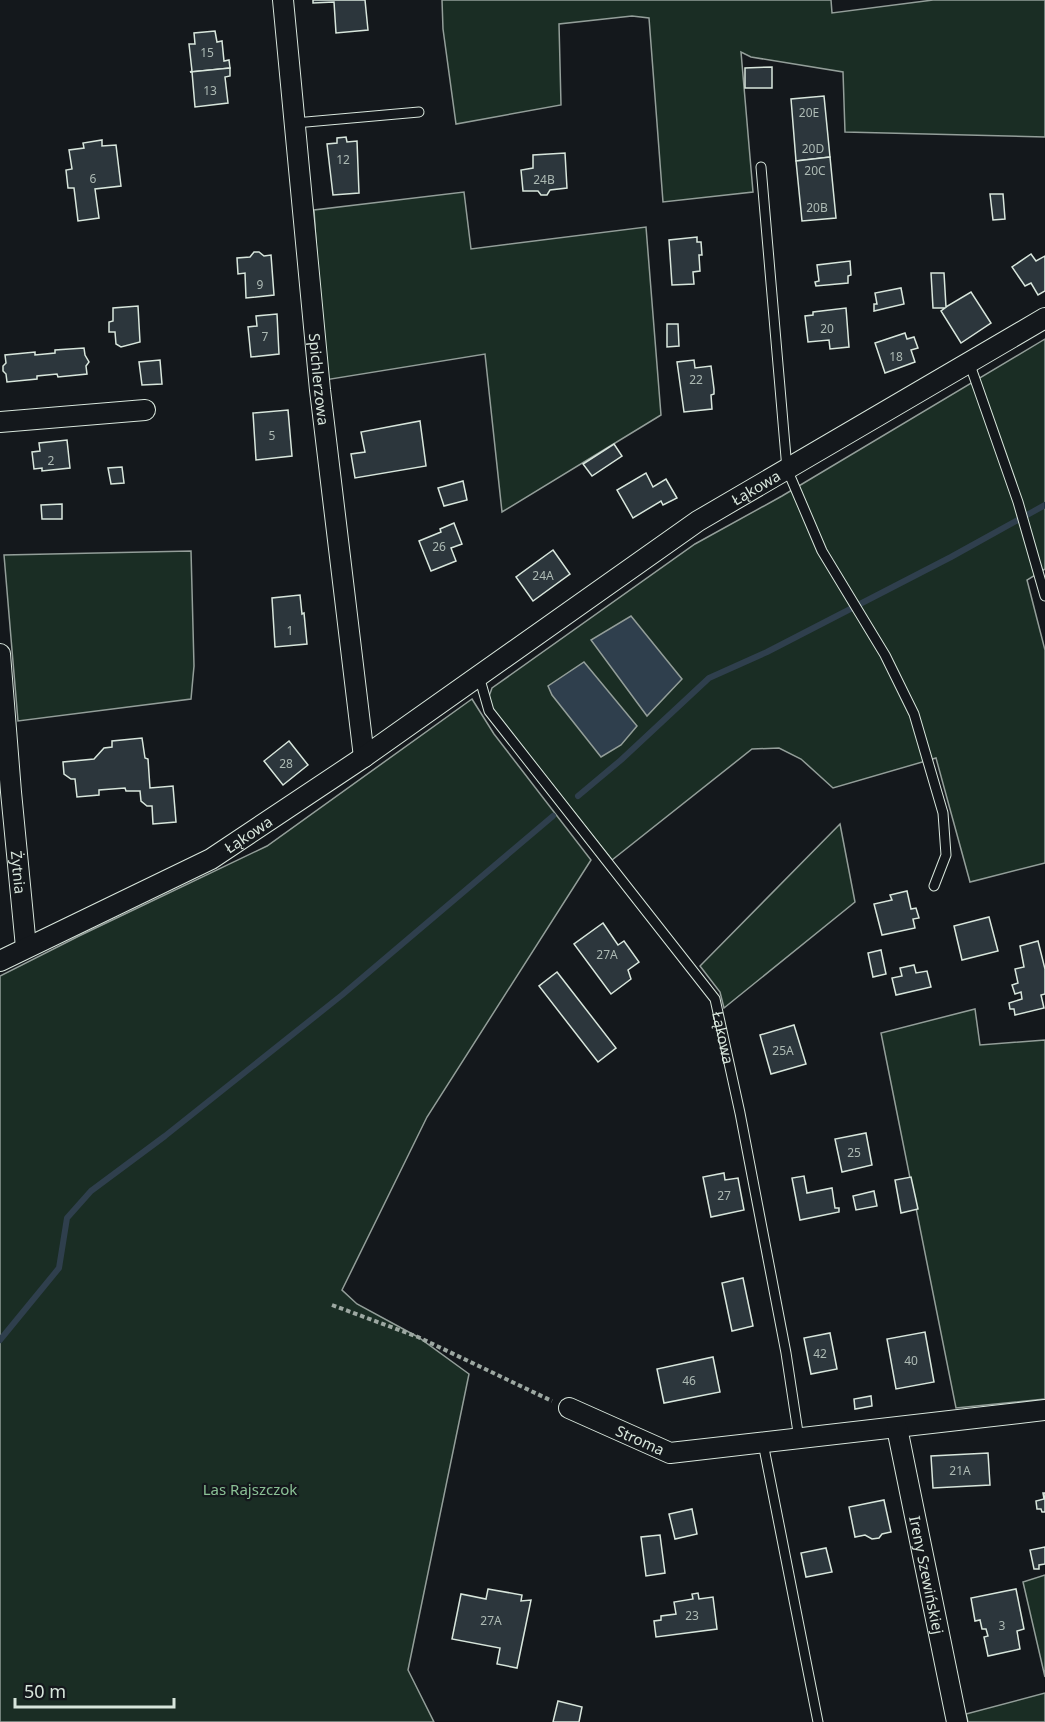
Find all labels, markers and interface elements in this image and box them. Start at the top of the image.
house number: 15 [200,44,214,61]
house number: 13 [203,82,217,99]
house number: 20E [799,104,819,121]
house number: 20D [802,140,824,157]
house number: 12 [336,151,350,168]
house number: 20C [804,162,826,179]
house number: 6 [90,170,97,187]
house number: 24B [533,171,555,188]
house number: 20B [806,199,828,216]
house number: 9 [257,276,264,293]
house number: 20 [820,320,834,337]
house number: 7 [262,328,269,345]
street label: Spichlerzowa [305,332,334,426]
house number: 18 [889,348,903,365]
house number: 22 [689,371,703,388]
house number: 5 [269,427,276,444]
house number: 2 [48,452,55,469]
street label: Łąkowa [728,465,784,509]
house number: 26 [432,538,446,555]
house number: 24A [532,567,554,584]
house number: 1 [287,622,293,639]
house number: 28 [279,755,293,772]
street label: Łąkowa [220,811,276,857]
street label: Żytnia [7,850,31,895]
house number: 27A [596,946,618,963]
street label: Łąkowa [708,1009,739,1066]
house number: 25A [772,1042,794,1059]
house number: 25 [847,1144,861,1161]
house number: 27 [717,1187,731,1204]
house number: 42 [813,1345,827,1362]
house number: 40 [904,1352,918,1369]
house number: 46 [682,1372,696,1389]
street label: Stroma [613,1420,668,1459]
house number: 21A [949,1462,971,1479]
park label: Las Rajszczok [203,1479,297,1499]
street label: Ireny Szewińskiej [905,1514,949,1636]
house number: 23 [685,1607,699,1624]
house number: 27A [480,1612,502,1629]
house number: 3 [999,1617,1006,1634]
scale bar [15,1671,174,1709]
text: 50 m [24,1679,66,1703]

